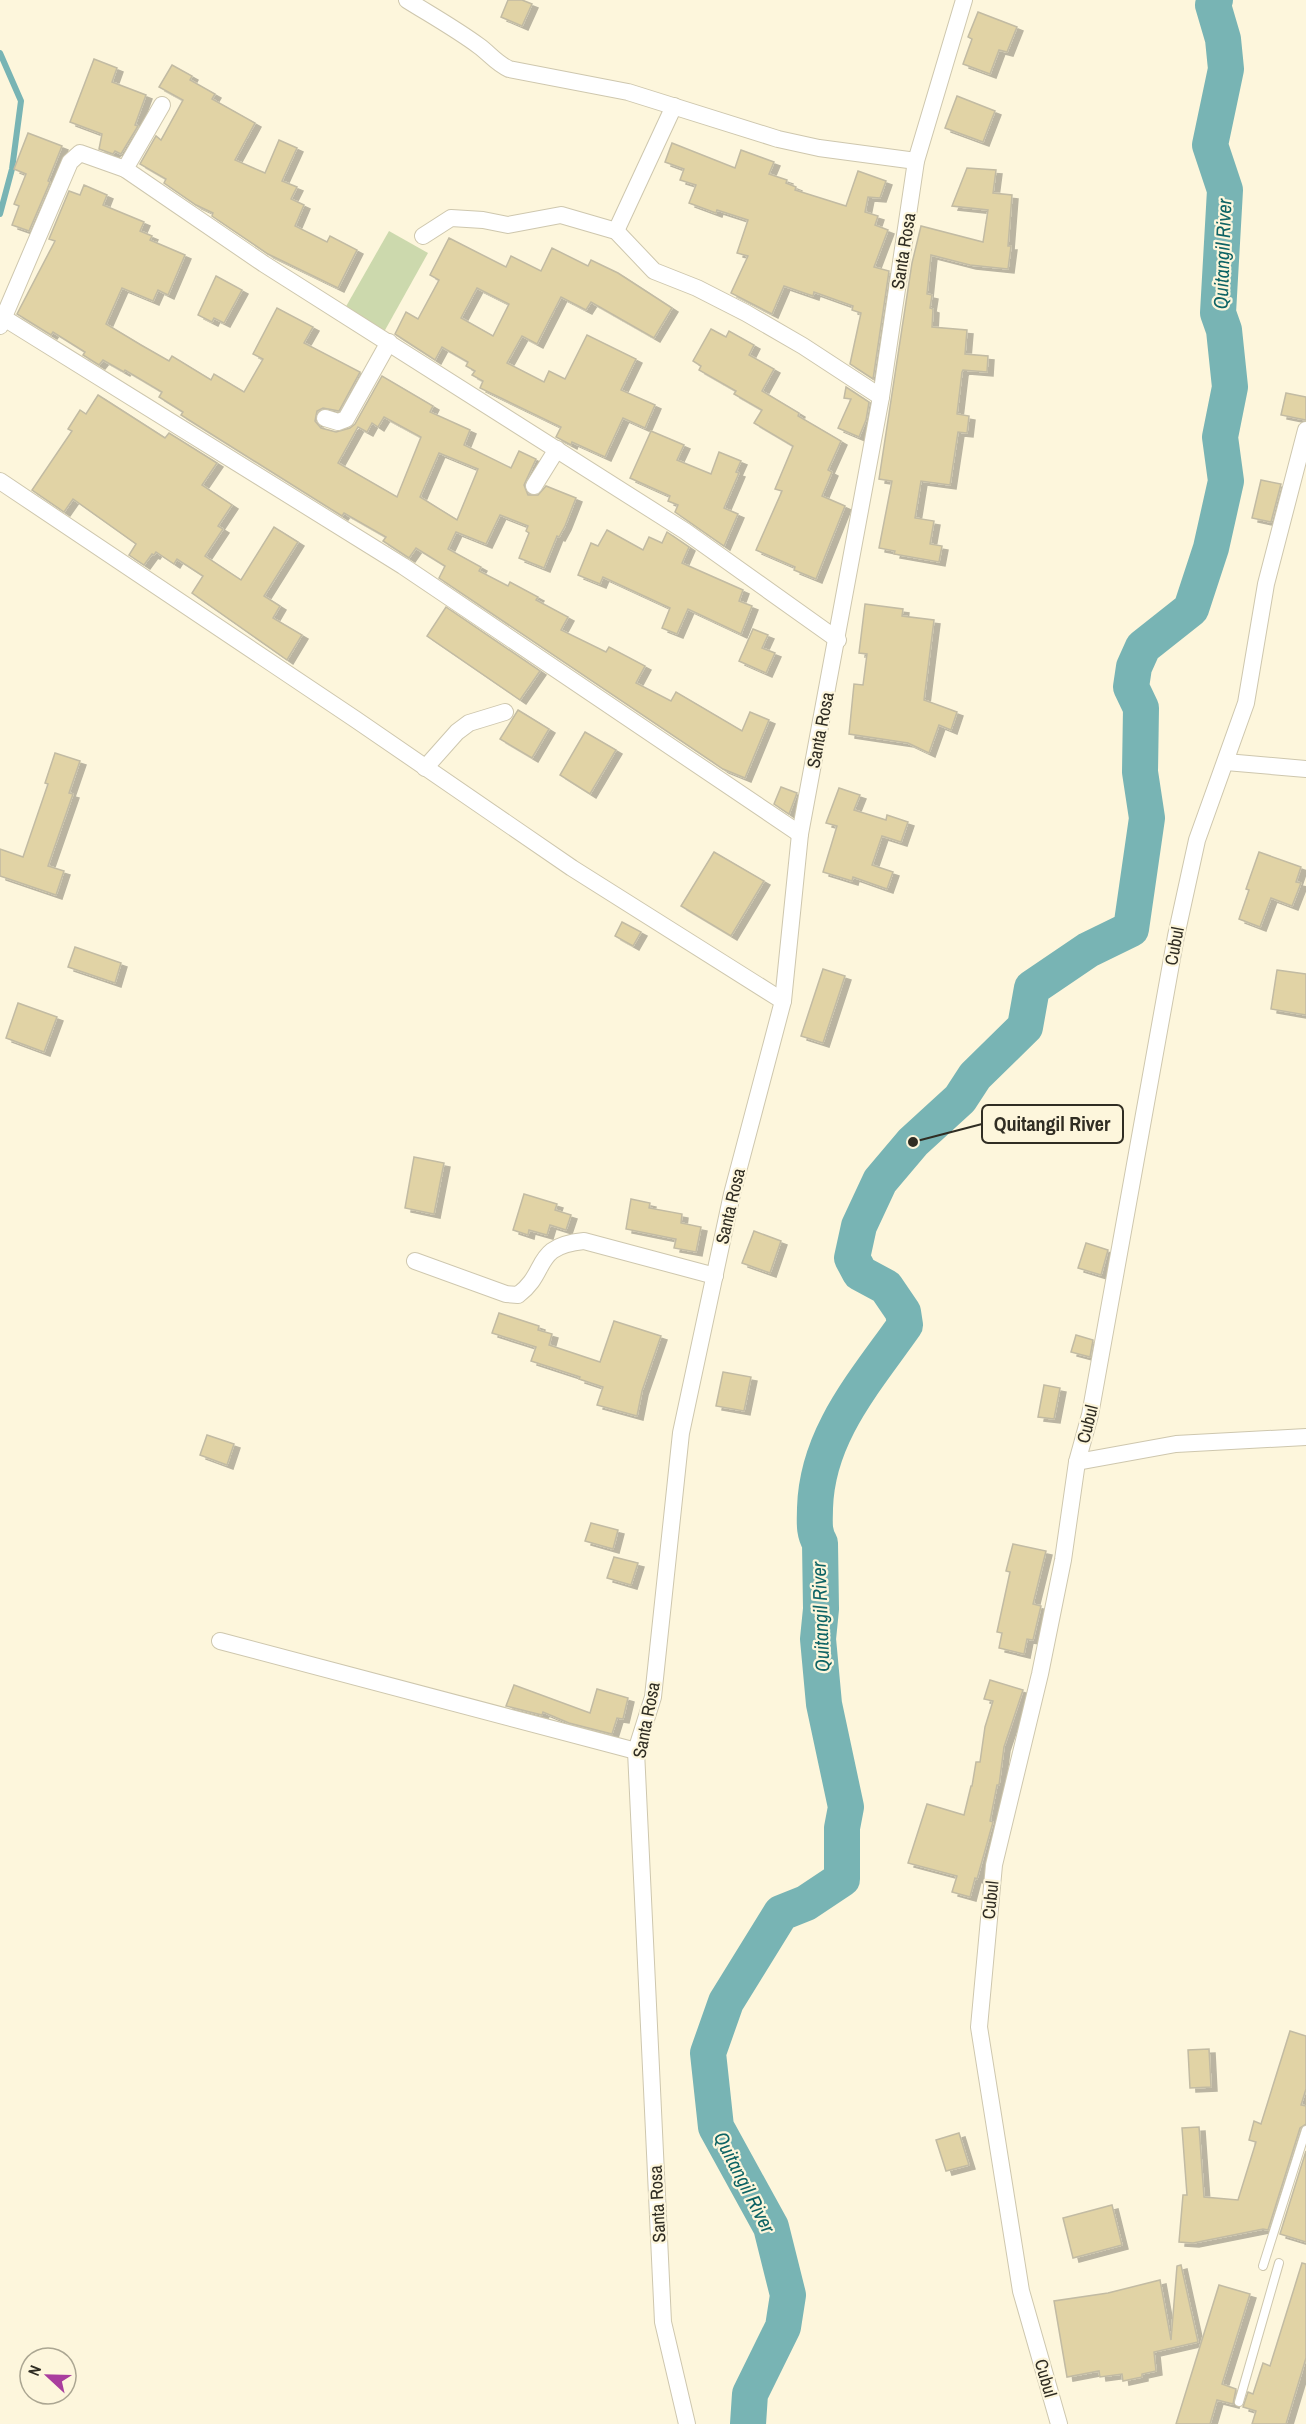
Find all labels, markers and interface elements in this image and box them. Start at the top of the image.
water label: Quitangil River [1207,198,1237,310]
street label: Santa Rosa [885,211,921,291]
street label: Santa Rosa [800,690,840,770]
street label: Cubul [1158,925,1190,967]
callout: Quitangil River [982,1105,1123,1143]
text: Quitangil River [994,1110,1111,1137]
street label: Santa Rosa [709,1166,751,1246]
street label: Cubul [1070,1402,1104,1446]
water label: Quitangil River [805,1561,835,1673]
street label: Santa Rosa [626,1680,666,1760]
street label: Cubul [976,1880,1004,1920]
water label: Quitangil River [708,2127,782,2238]
street label: Santa Rosa [642,2165,672,2243]
north arrow [18,2346,78,2406]
street label: Cubul [1029,2356,1063,2400]
text: N [22,2362,46,2379]

